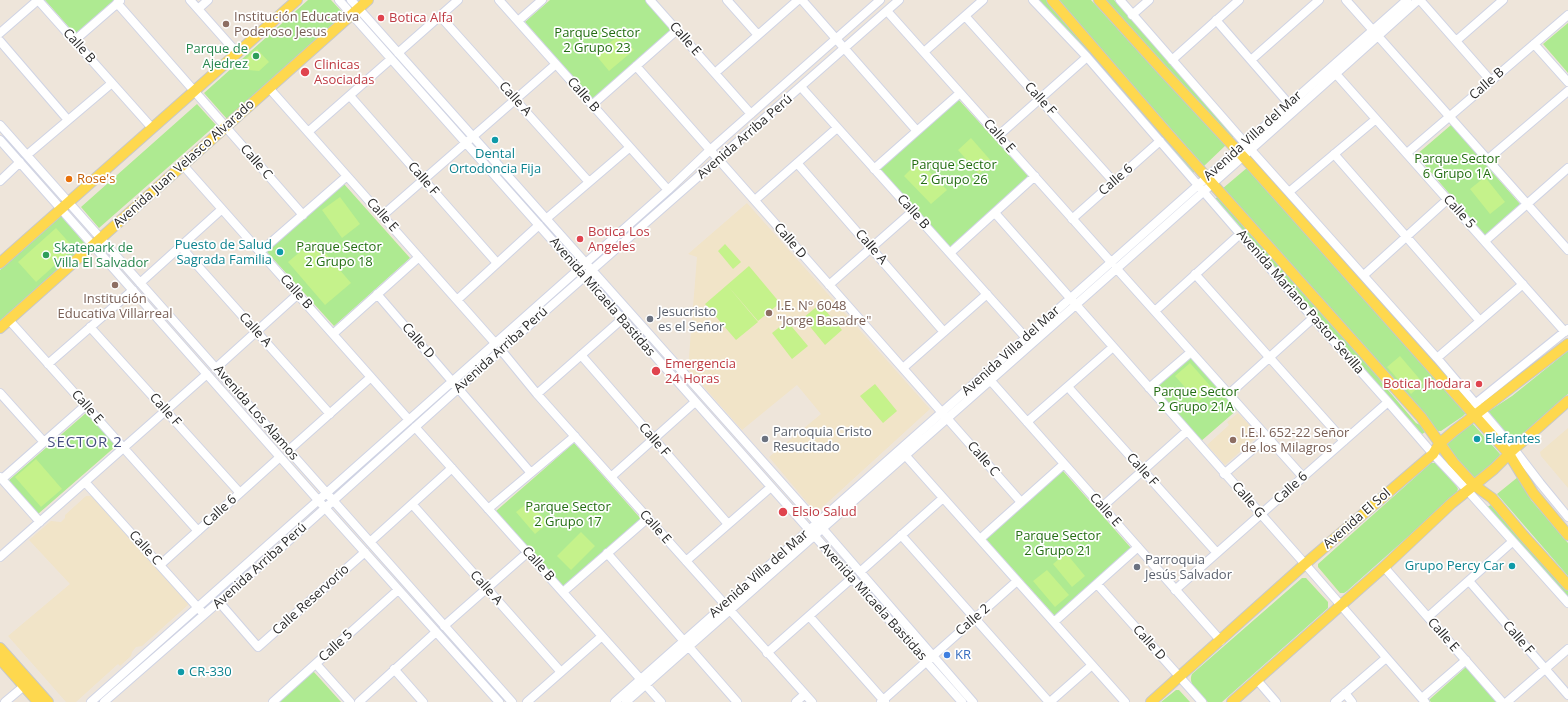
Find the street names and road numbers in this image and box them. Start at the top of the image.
street label: Calle E [666,19,704,59]
street label: Calle B [59,26,99,66]
street label: Calle B [1466,65,1508,103]
street label: Calle B [564,74,602,116]
street label: Calle A [496,79,534,119]
street label: Calle F [1021,79,1059,119]
street label: Avenida Villa del Mar [1201,88,1305,184]
street label: Avenida Arriba Perú [694,91,796,183]
street label: Avenida Juan Velasco Alvarado [110,96,258,232]
street label: Calle E [980,116,1018,156]
street label: Calle C [237,141,275,183]
street label: Calle F [404,159,442,199]
street label: Calle 6 [1096,161,1136,199]
street label: Calle B [893,192,933,232]
street label: Calle 5 [1440,192,1478,232]
street label: Calle E [363,195,401,235]
street label: Calle D [770,220,810,262]
street label: Calle A [852,226,890,268]
street label: Avenida Mariano Pastor Sevilla [1233,227,1367,377]
street label: Avenida Micaela Bastidas [546,234,658,360]
street label: Calle B [276,272,316,312]
street label: Avenida Villa del Mar [959,303,1063,399]
street label: Avenida Arriba Perú [451,304,551,396]
street label: Calle A [236,310,274,350]
street label: Calle D [398,320,438,362]
street label: Avenida Los Alamos [210,362,302,464]
street label: Calle E [68,387,106,427]
street label: Calle F [146,390,184,430]
street label: Calle F [635,420,673,460]
street label: Calle C [964,438,1002,480]
street label: Calle F [1123,450,1161,490]
street label: Calle 6 [1271,469,1311,507]
street label: Calle G [1228,479,1268,521]
street label: Avenida El Sol [1320,486,1394,552]
street label: Calle E [1086,490,1124,530]
street label: Calle 6 [200,492,240,530]
street label: Calle E [636,507,674,547]
street label: Avenida Arriba Perú [210,520,310,612]
street label: Avenida Villa del Mar [706,527,812,621]
street label: Calle C [126,528,164,568]
street label: Avenida Micaela Bastidas [816,540,930,664]
street label: Calle B [518,544,558,584]
street label: Calle Reservorio [270,562,352,638]
street label: Calle A [467,568,505,608]
street label: Calle 2 [953,601,993,639]
street label: Calle E [1424,615,1462,655]
street label: Calle F [1499,618,1537,658]
street label: Calle D [1129,622,1169,664]
street label: Calle 5 [316,627,356,665]

